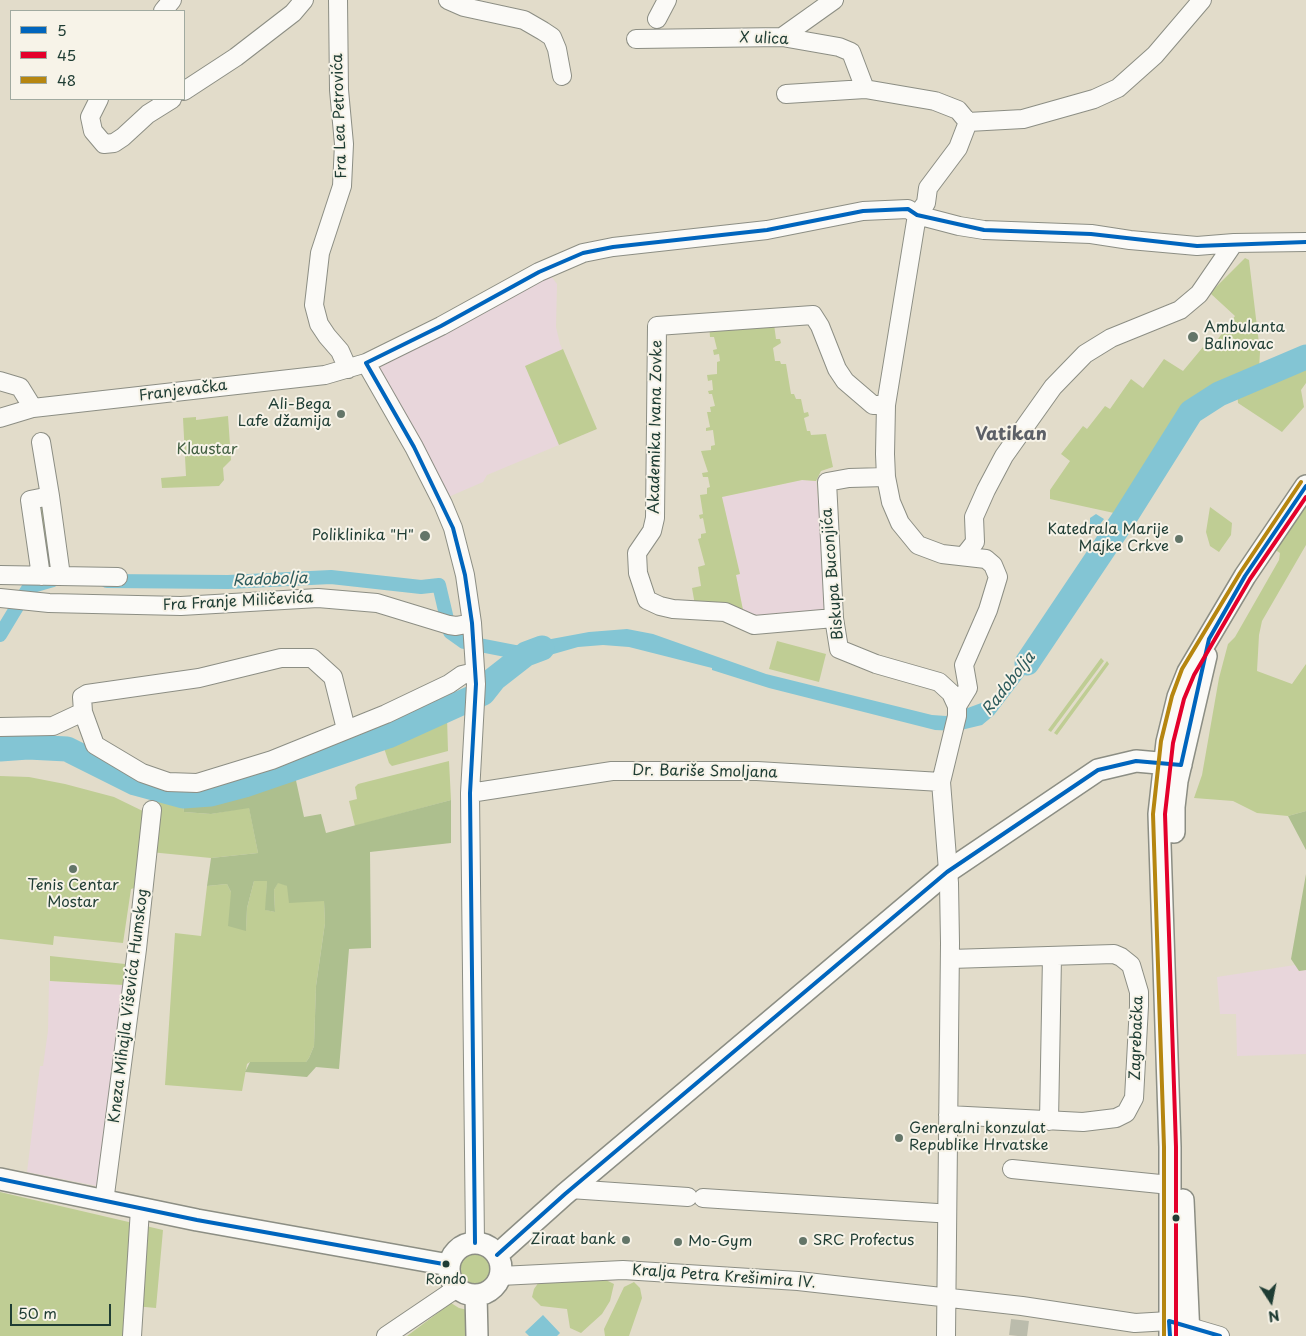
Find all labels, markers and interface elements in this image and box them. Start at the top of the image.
legend [10,10,185,100]
text: 5 [57,18,67,41]
street label: X ulica [739,29,789,49]
text: 45 [57,43,76,66]
street label: Fra Lea Petrovića [329,53,351,179]
text: 48 [57,68,76,91]
place label: Ambulanta Balinovac [1204,319,1285,354]
marker: Ambulanta Balinovac [1186,330,1200,344]
street label: Akademika Ivana Zovke [645,340,667,514]
street label: Franjevačka [138,377,228,405]
place label: Ali-Bega Lafe džamija [238,396,331,431]
marker: Ali-Bega Lafe džamija [335,408,347,420]
district label: Vatikan [975,424,1047,446]
park label: Klaustar [176,441,238,459]
street label: Biskupa Buconjića [818,507,848,641]
place label: Katedrala Marije Majke Crkve [1048,521,1169,556]
place label: Poliklinika "H" [312,527,414,545]
marker: Poliklinika "H" [418,529,432,543]
marker: Katedrala Marije Majke Crkve [1173,533,1185,545]
water label: Radobolja [232,569,308,591]
street label: Fra Franje Miličevića [162,589,314,615]
water label: Radobolja [978,649,1040,719]
street label: Dr. Bariše Smoljana [632,762,778,782]
marker: Tenis Centar Mostar [67,863,79,875]
place label: Tenis Centar Mostar [27,877,119,912]
street label: Kneza Mihajla Viševića Humskog [106,888,152,1124]
street label: Zagrebačka [1127,995,1147,1081]
place label: Generalni konzulat Republike Hrvatske [909,1120,1048,1155]
marker: Generalni konzulat Republike Hrvatske [893,1132,905,1144]
unlabelled marker [1171,1213,1181,1223]
place label: Ziraat bank [531,1231,616,1249]
place label: SRC Profectus [813,1232,914,1250]
place label: Mo-Gym [688,1233,752,1251]
marker: Ziraat bank [620,1234,632,1246]
marker: SRC Profectus [797,1235,809,1247]
marker: Mo-Gym [672,1236,684,1248]
marker: Rondo [441,1259,451,1269]
street label: Kralja Petra Krešimira IV. [632,1262,816,1292]
place label: Rondo [425,1272,467,1288]
north arrow [1246,1276,1296,1326]
scale bar [12,1294,114,1326]
text: 50 m [18,1301,57,1324]
text: N [1267,1305,1281,1328]

